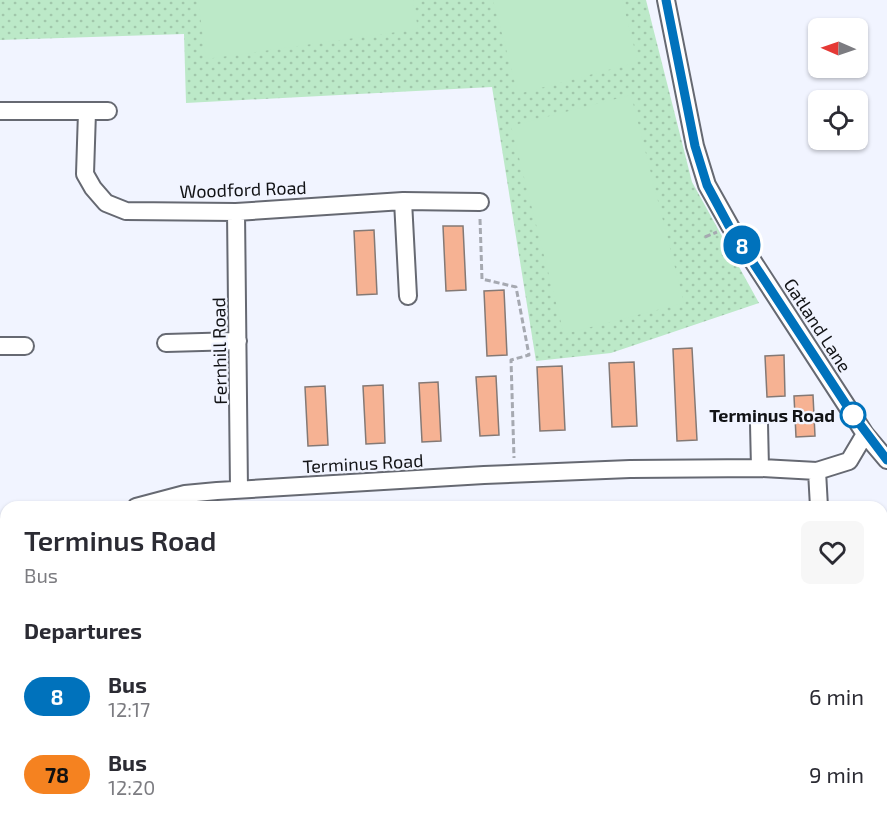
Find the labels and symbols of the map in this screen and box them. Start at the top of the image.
north arrow [808,18,868,78]
street label: Woodford Road [179,176,307,202]
line badge: 8 [722,226,762,264]
street label: Gatland Lane [780,274,856,376]
street label: Fernhill Road [207,297,231,405]
marker: Terminus Road [840,402,866,428]
place label: Terminus Road [709,404,835,426]
street label: Terminus Road [302,449,424,477]

